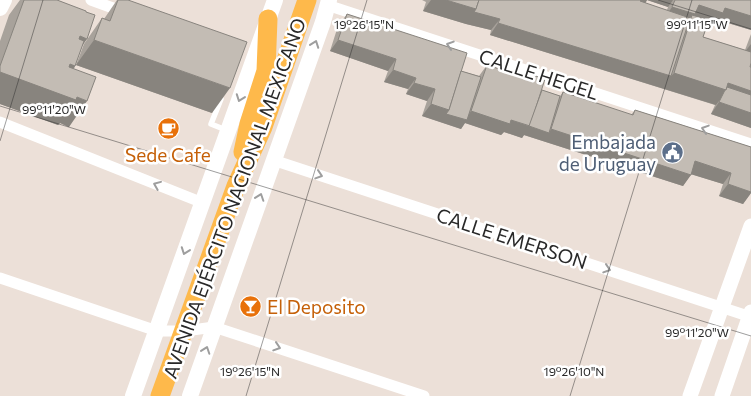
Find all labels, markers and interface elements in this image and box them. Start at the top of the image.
street label: AVENIDA EJÉRCITO NACIONAL MEXICANO [158,15,310,381]
text: 19°26'15"N [334,17,394,31]
text: 99°11'15"W [666,17,728,31]
one-way arrow [309,40,319,48]
one-way arrow [447,41,455,51]
street label: CALLE HEGEL [476,44,602,104]
one-way arrow [236,93,246,102]
text: 99°11'20"W [22,102,86,116]
cafe icon: Sede Cafe [156,116,180,140]
one-way arrow [701,124,709,134]
place label: Embajada de Uruguay [559,130,656,175]
public building icon: Embajada de Uruguay [660,140,684,164]
place label: Sede Cafe [125,143,211,166]
one-way arrow [314,169,323,179]
one-way arrow [154,180,162,190]
one-way arrow [254,193,264,201]
street label: CALLE EMERSON [434,203,590,273]
one-way arrow [181,246,191,255]
one-way arrow [602,264,610,274]
bar icon: El Deposito [239,294,263,318]
place label: El Deposito [267,295,366,318]
text: 99°11'20"W [665,325,729,339]
one-way arrow [273,342,281,352]
one-way arrow [200,346,210,355]
text: 19°26'15"N [220,364,280,378]
text: 19°26'10"N [544,364,604,378]

